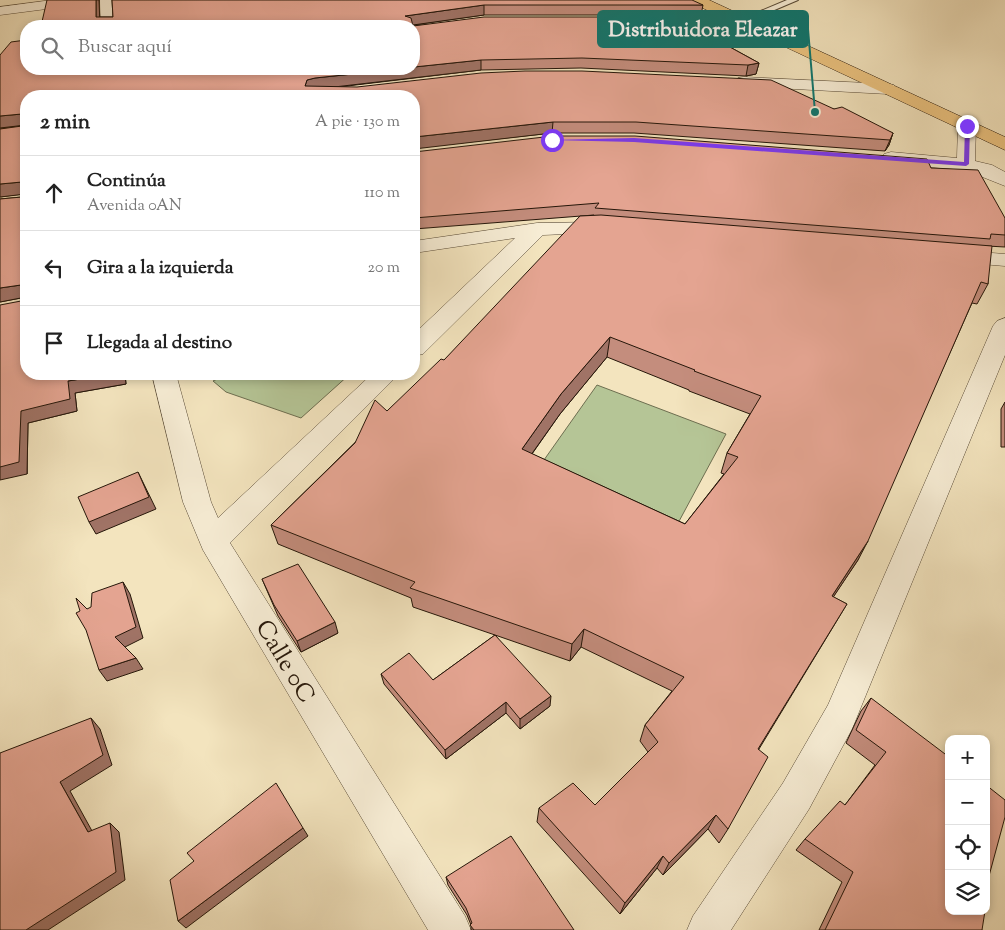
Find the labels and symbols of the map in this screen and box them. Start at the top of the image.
callout: Distribuidora Eleazar [598,11,808,47]
text: Distribuidora Eleazar [608,16,798,46]
route end [956,115,979,138]
route start [541,129,564,152]
street label: Calle 0C [246,614,322,710]

